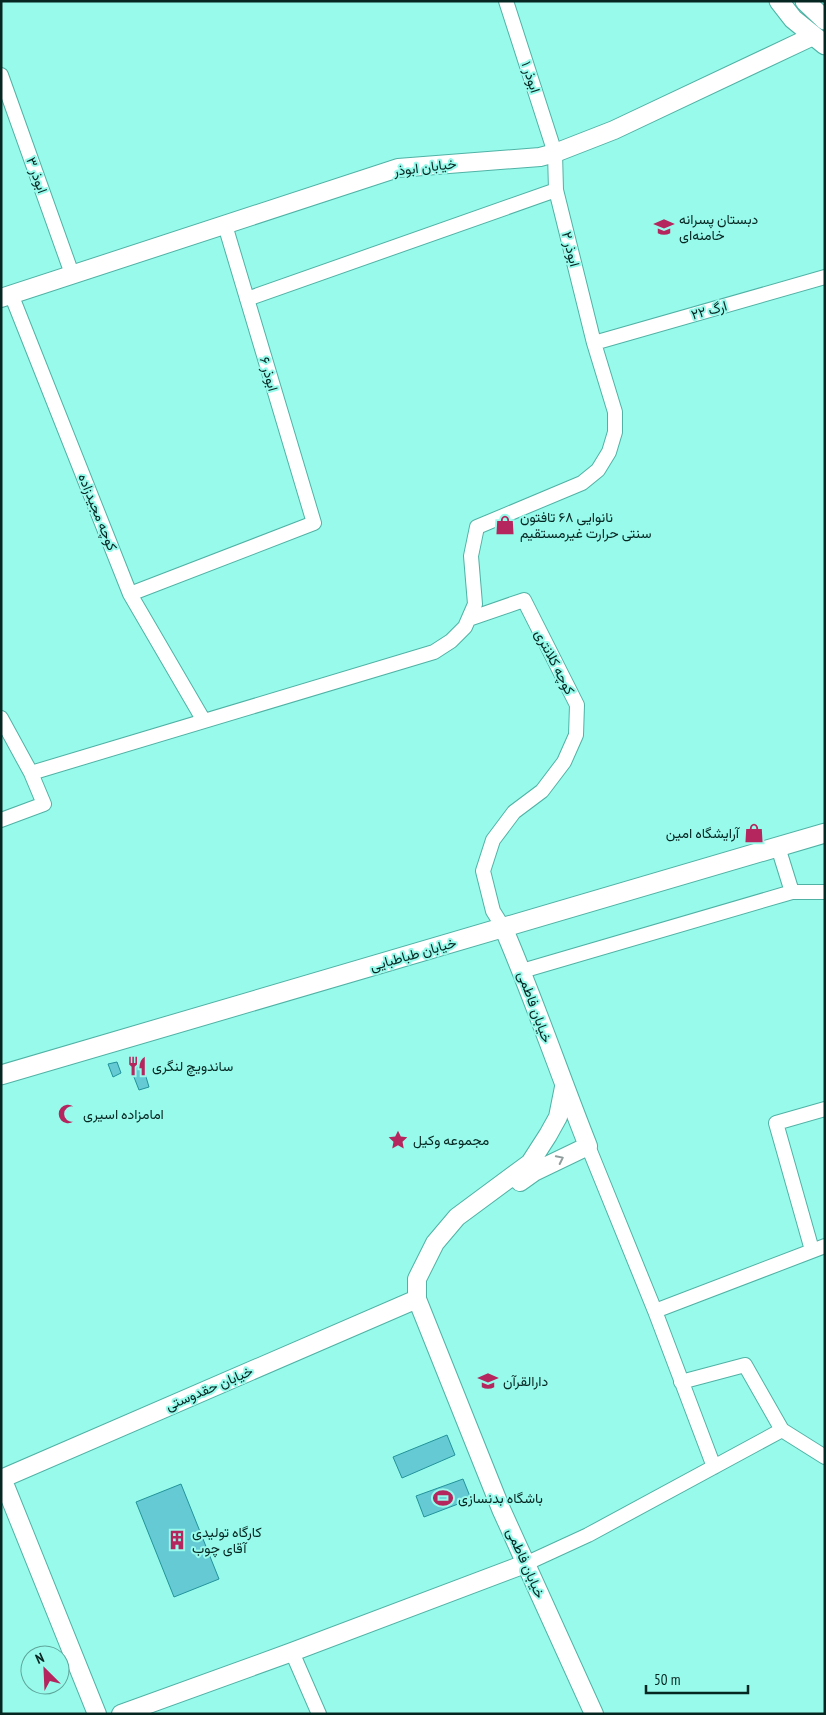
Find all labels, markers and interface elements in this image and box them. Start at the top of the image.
street label: ابوذر ۱ [517,59,545,95]
street label: ابوذر ۳ [22,154,52,196]
street label: خیابان ابوذر [391,154,458,180]
place label: دبستان پسرانه خامنه‌ای [679,210,759,244]
school or university icon: دبستان پسرانه خامنه‌ای [653,216,675,238]
street label: ابوذر ۲ [558,230,584,268]
street label: ارگ ۲۲ [689,296,729,324]
street label: ابوذر ۶ [256,355,282,393]
street label: کوچه مجیدزاده [73,471,122,554]
place label: نانوایی ۶۸ تافتون سنتی حرارت غیرمستقیم [520,508,652,542]
shop icon: نانوایی ۶۸ تافتون سنتی حرارت غیرمستقیم [494,514,516,536]
street label: کوچه کلانتری [530,626,579,698]
shop icon: آرایشگاه امین [743,822,765,844]
place label: آرایشگاه امین [666,824,741,842]
street label: خیابان طباطبایی [368,933,458,975]
street label: خیابان فاطمی [514,969,556,1045]
restaurant icon: ساندویچ لنگری [126,1055,148,1077]
place label: ساندویچ لنگری [152,1057,233,1077]
mosque icon: امامزاده اسیری [57,1103,79,1125]
place label: امامزاده اسیری [83,1105,164,1123]
place icon: مجموعه وکیل [387,1129,409,1151]
place label: مجموعه وکیل [413,1131,489,1149]
one-way arrow [555,1155,564,1166]
street label: خیابان حقدوستی [162,1361,256,1415]
school or university icon: دارالقرآن [477,1370,499,1392]
place label: دارالقرآن [503,1372,549,1390]
sports icon: باشگاه بدنسازی [432,1487,454,1509]
place label: باشگاه بدنسازی [458,1489,543,1507]
place label: کارگاه تولیدی آقای چوب [192,1523,262,1558]
street label: خیابان فاطمی [503,1525,549,1601]
building icon: کارگاه تولیدی آقای چوب [166,1529,188,1551]
north arrow [20,1645,70,1695]
text: N [33,1648,47,1668]
scale bar [646,1662,748,1694]
text: 50 m [654,1670,680,1689]

